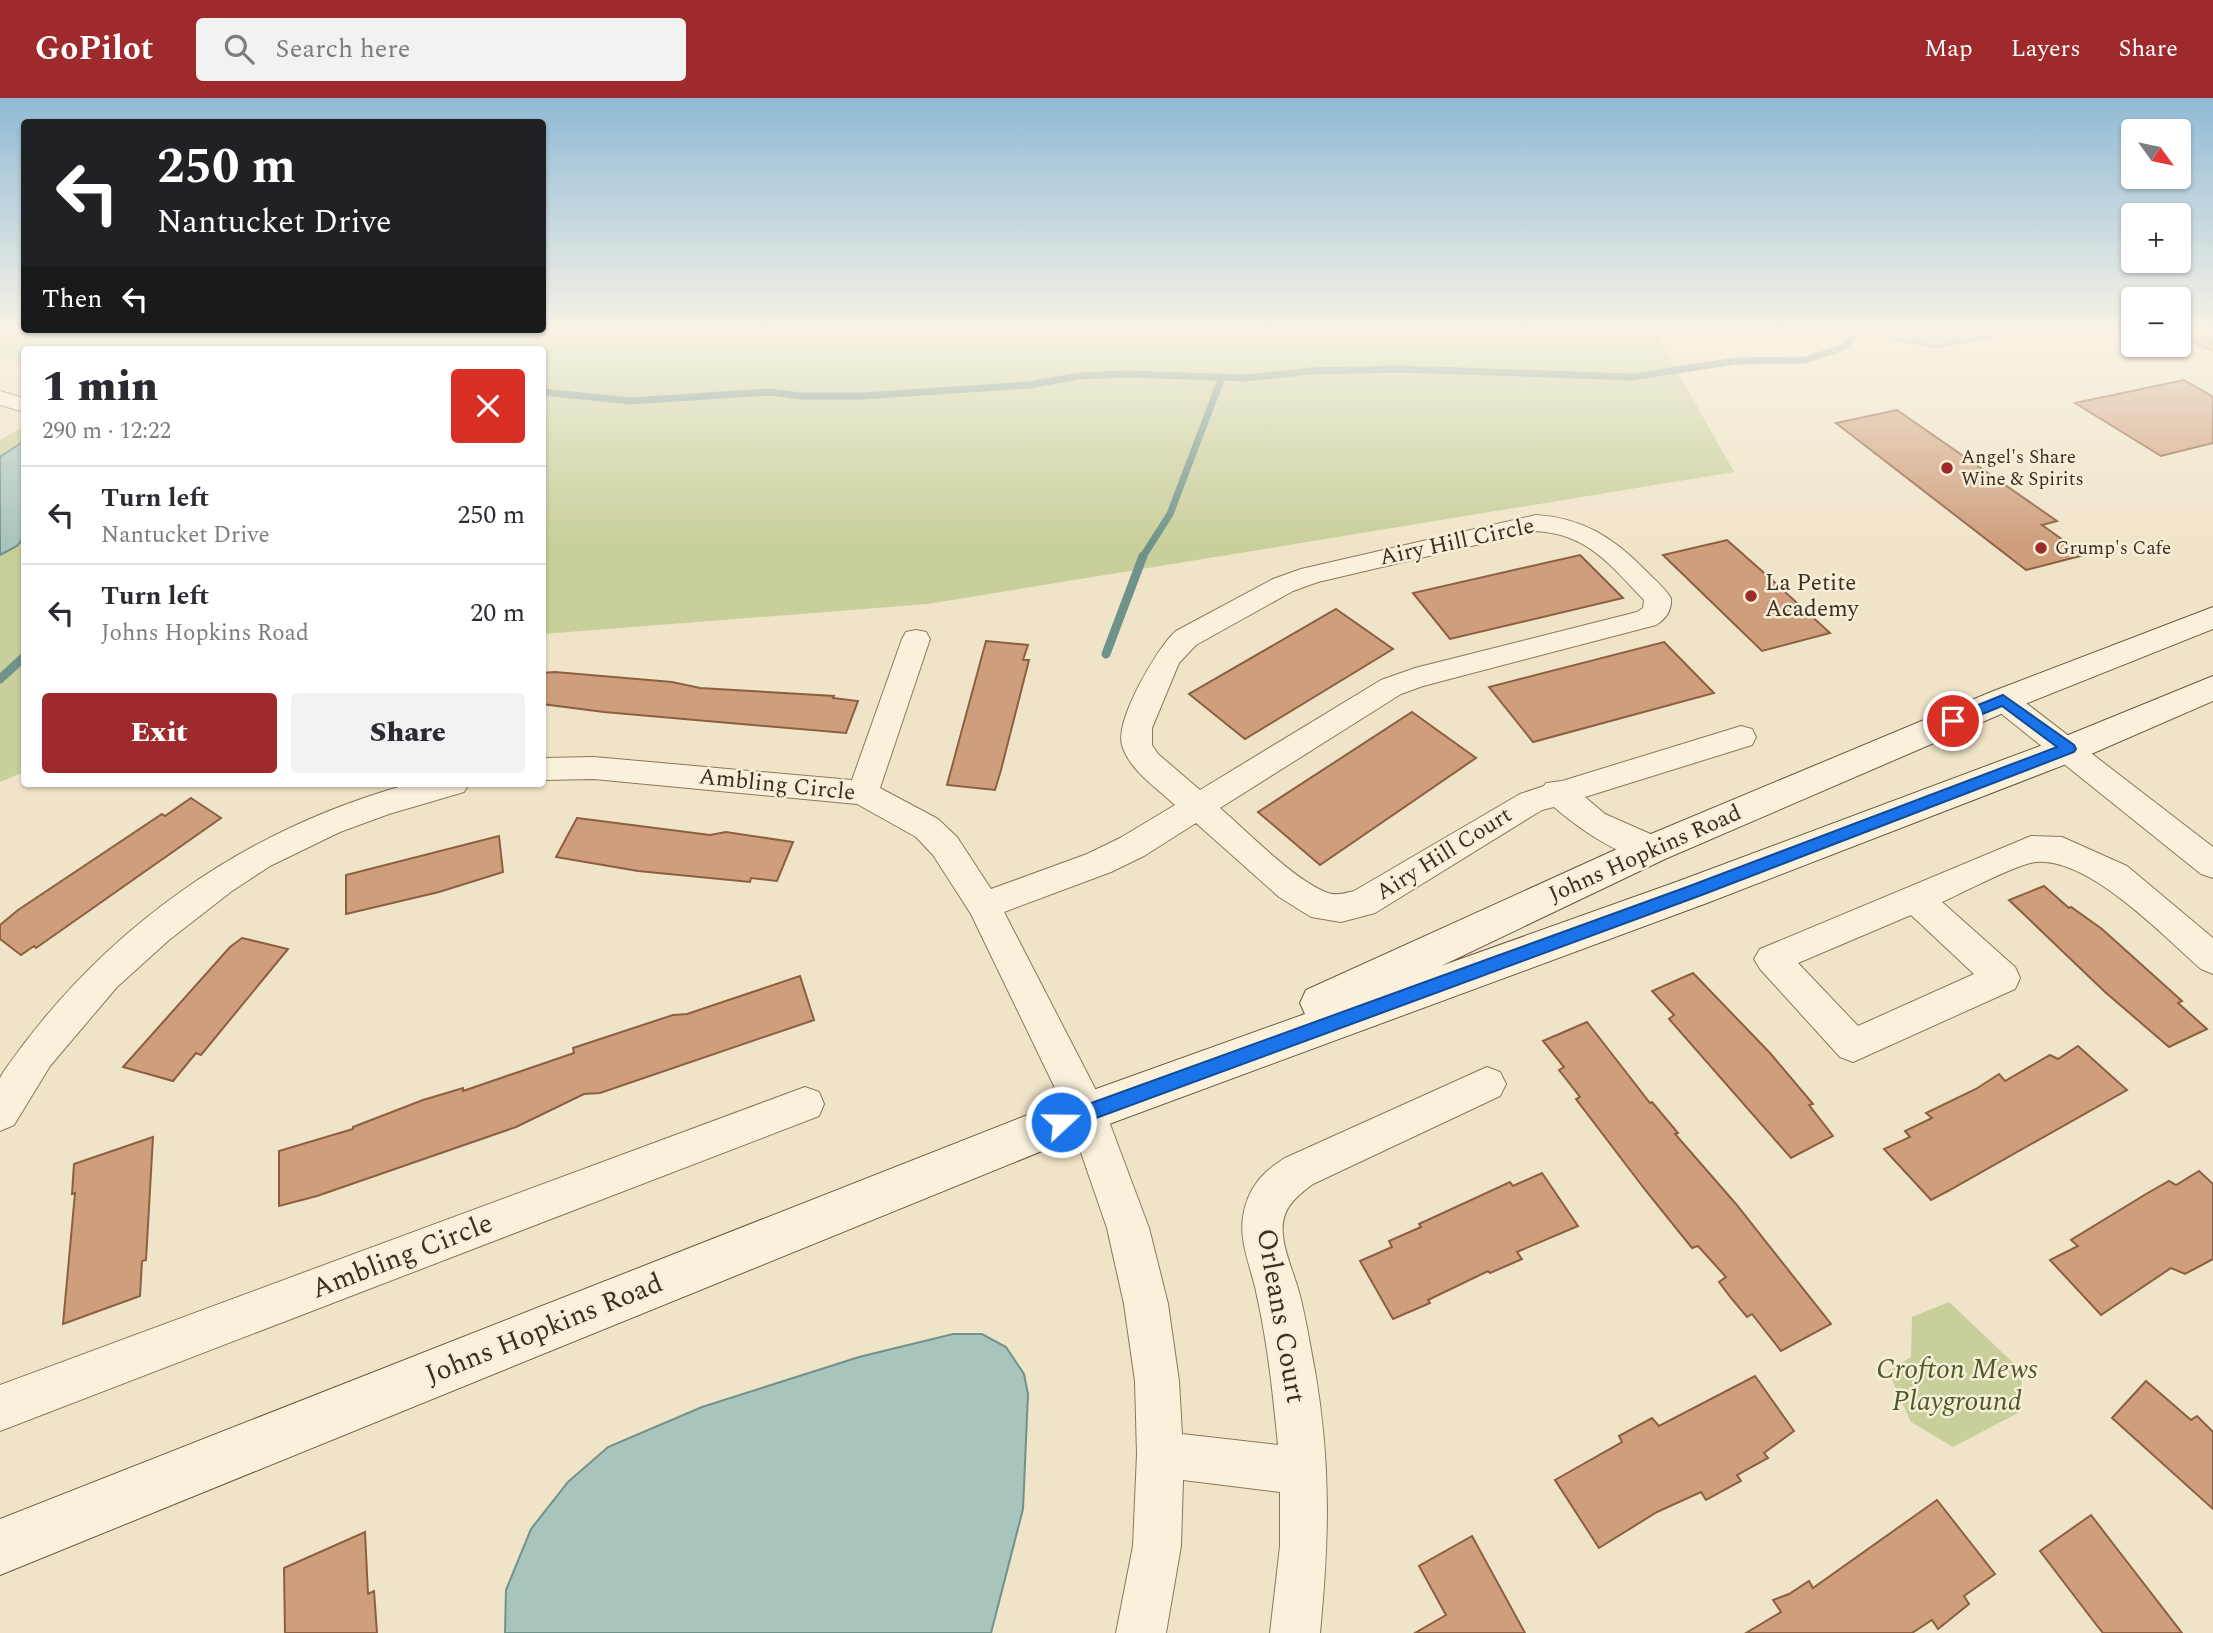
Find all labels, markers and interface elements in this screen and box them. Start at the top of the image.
search box [196,18,686,81]
text: GoPilot [35,24,154,74]
text: Search here [276,29,410,69]
icon: search [220,30,258,68]
text: Map [1924,31,1973,67]
text: Layers [2011,31,2081,67]
text: Share [2119,31,2178,67]
north arrow [2121,119,2191,189]
map controls [2121,119,2191,357]
text: 250 m [157,130,296,205]
icon: left [42,147,133,238]
text: Nantucket Drive [157,198,392,247]
button: + [2121,203,2191,273]
text: Then [42,279,102,319]
icon: left [116,280,154,318]
button: − [2121,287,2191,357]
text: 1 min [42,356,158,419]
button: close [451,369,525,443]
text: 290 m · 12:22 [42,414,171,449]
place label: Angel's Share Wine & Spirits [1961,443,2084,494]
marker: Angel's Share Wine & Spirits [1939,460,1955,476]
text: Turn left [101,478,209,518]
text: 250 m [457,495,525,535]
icon: left [42,496,80,534]
street label: Airy Hill Circle [1376,509,1538,575]
text: Nantucket Drive [101,518,270,553]
place label: Grump's Cafe [2055,534,2171,563]
marker: Grump's Cafe [2033,540,2049,556]
place label: La Petite Academy [1765,566,1860,627]
text: Turn left [101,576,209,616]
marker: La Petite Academy [1743,588,1759,604]
text: 20 m [470,593,525,633]
icon: left [42,594,80,632]
text: Johns Hopkins Road [101,616,309,651]
pin [1923,691,1983,751]
button: Exit [42,693,277,773]
button: Share [291,693,525,773]
icon: arrive [1934,702,1972,740]
street label: Ambling Circle [697,759,857,811]
street label: Johns Hopkins Road [1543,796,1747,912]
street label: Airy Hill Court [1369,798,1519,910]
position arrow [1024,1085,1098,1159]
street label: Ambling Circle [305,1202,499,1310]
street label: Orleans Court [1244,1225,1318,1407]
street label: Johns Hopkins Road [419,1262,669,1396]
park label: Crofton Mews Playground [1876,1348,2038,1423]

